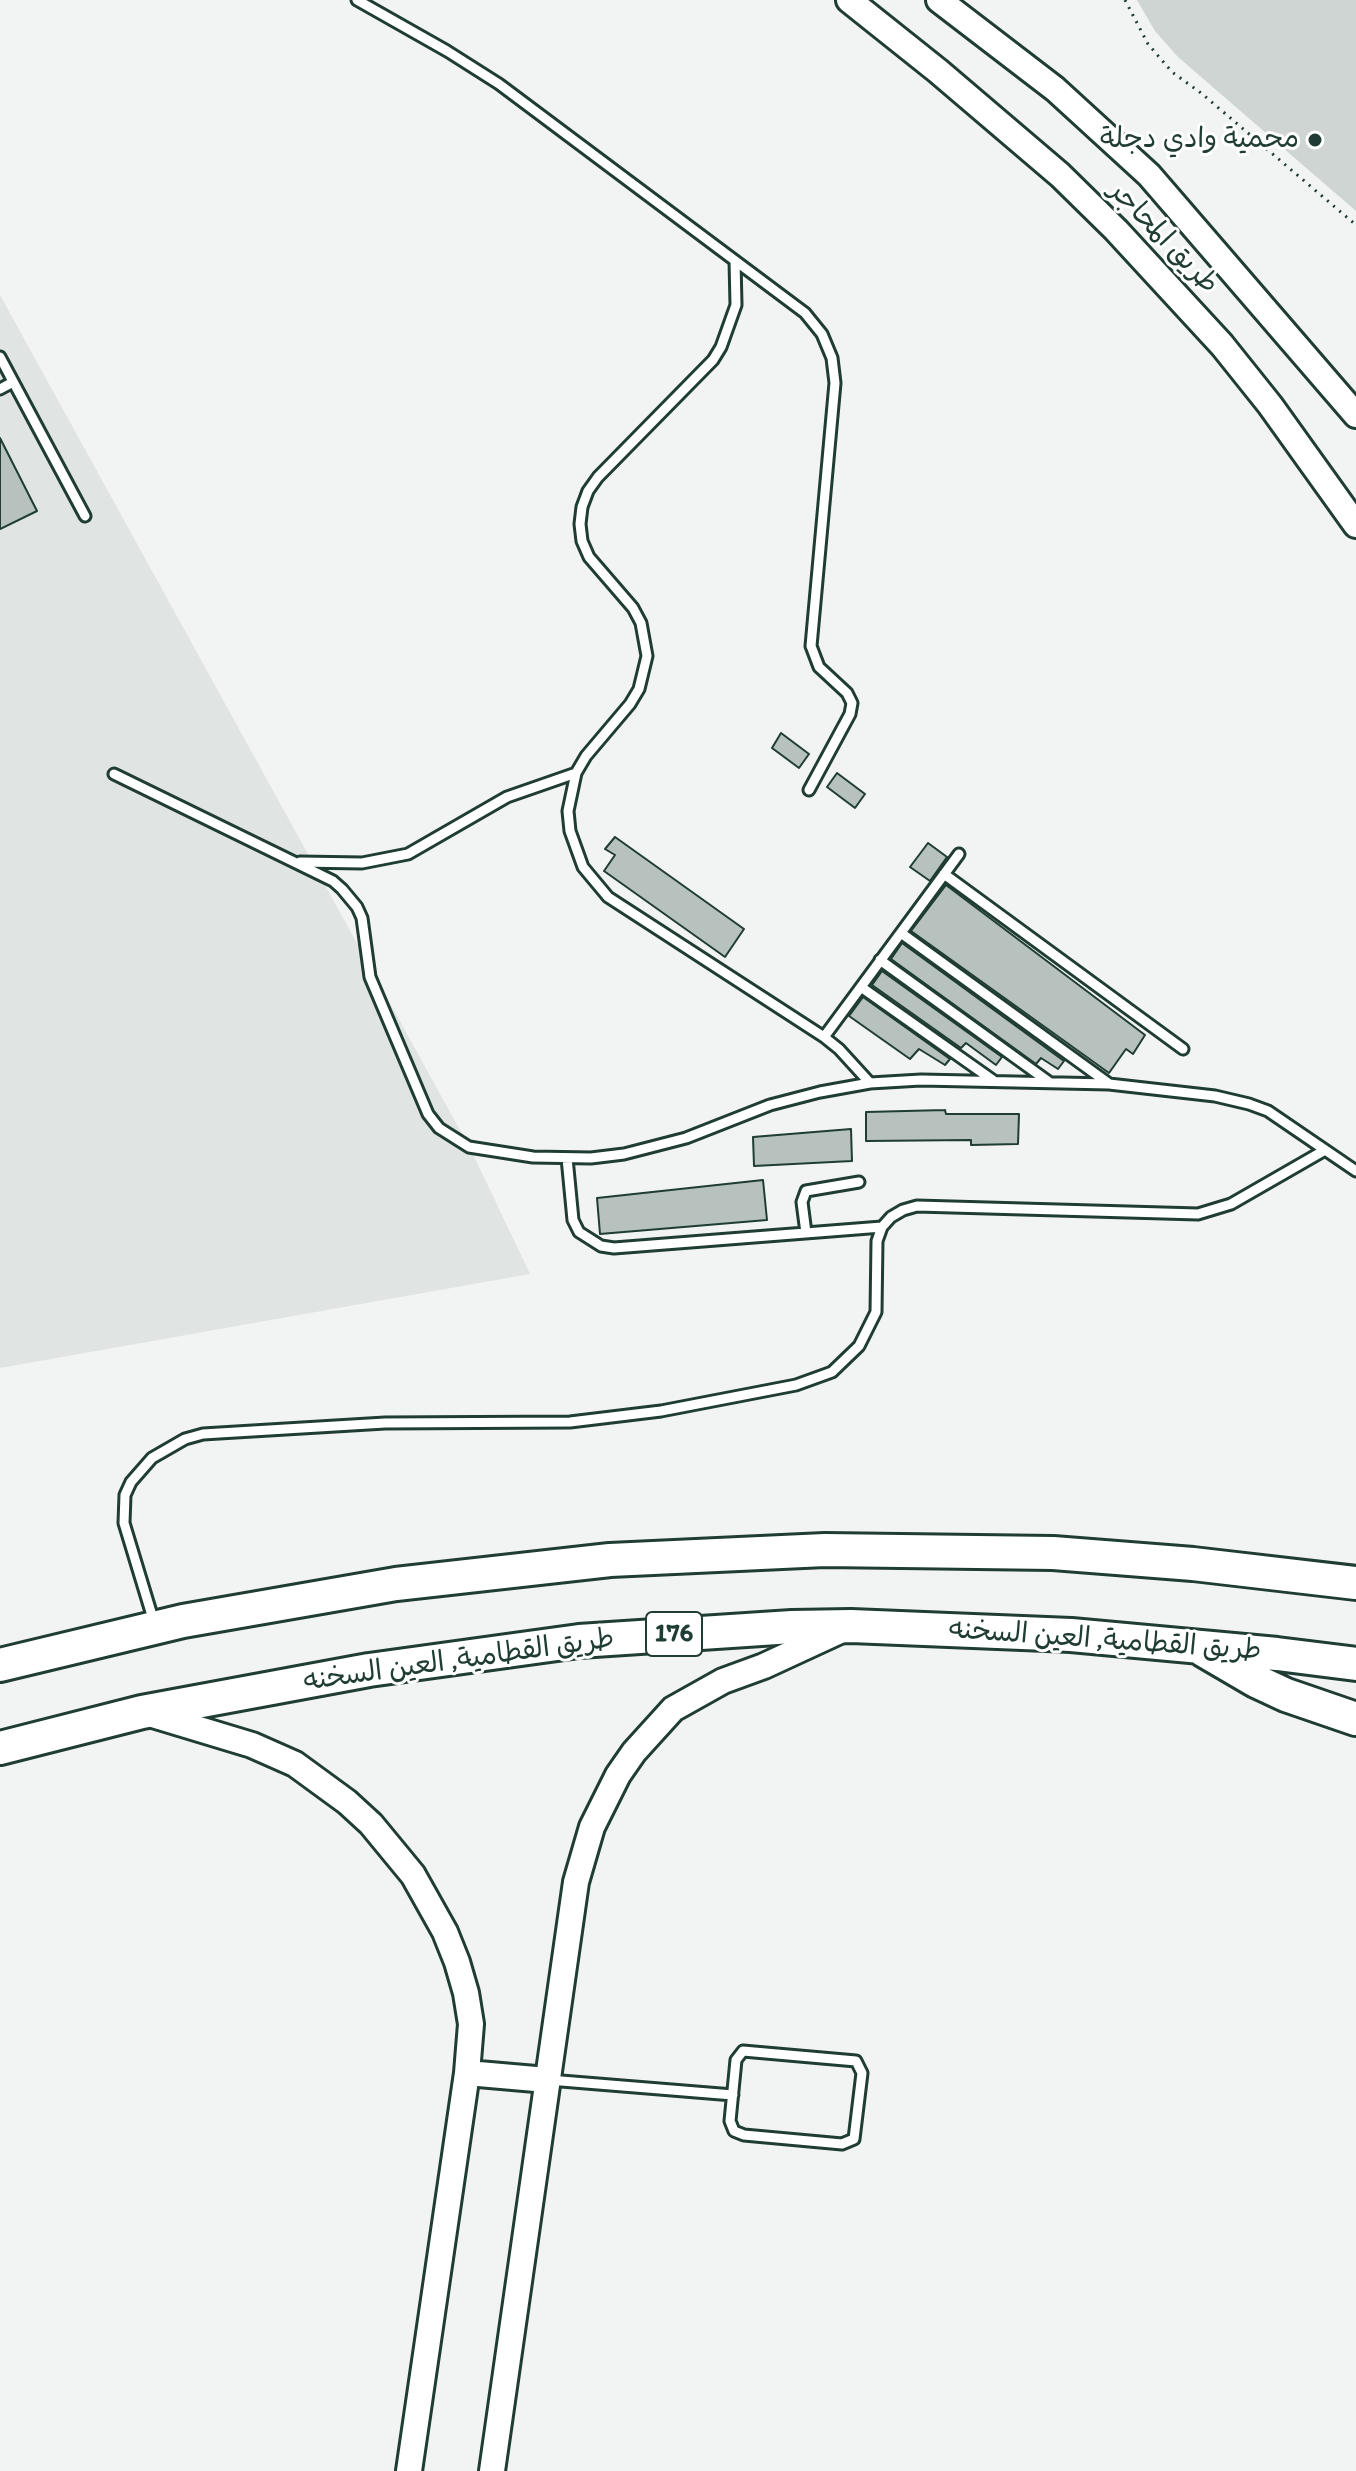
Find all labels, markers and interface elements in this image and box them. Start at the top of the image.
place label: محمية وادي دجلة [1100,123,1299,157]
marker: محمية وادي دجلة [1306,131,1324,149]
street label: طريق المحاجر [1101,175,1225,301]
road number: 176 [646,1612,702,1656]
street label: طريق القطامية, العين السخنه [947,1613,1263,1669]
street label: طريق القطامية, العين السخنه [301,1623,617,1699]

